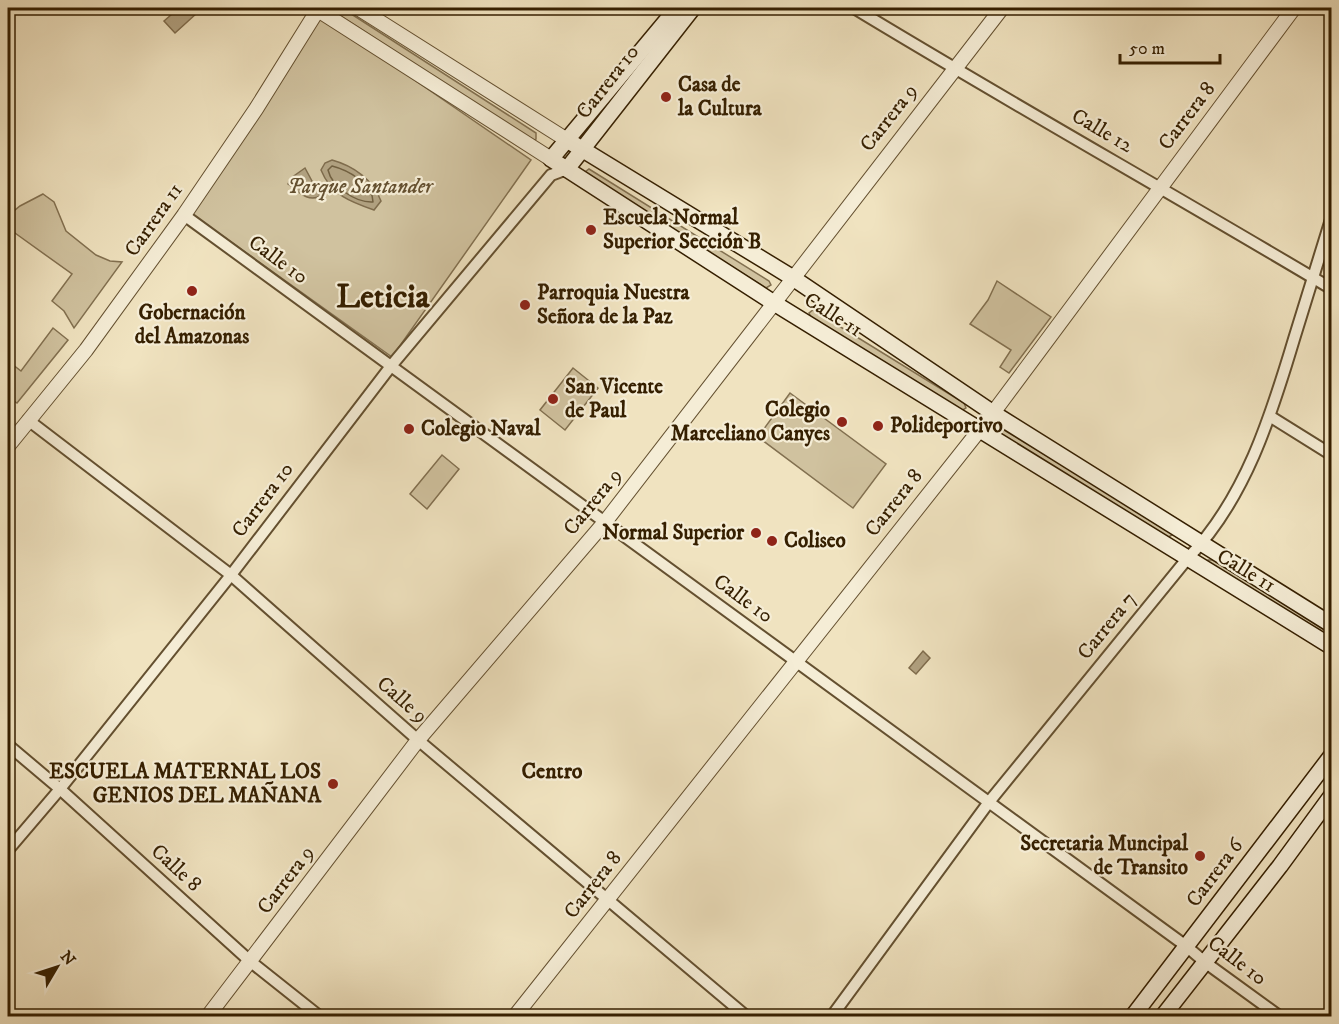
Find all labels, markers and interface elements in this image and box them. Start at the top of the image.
scale bar [1120,27,1220,65]
text: 50 m [1129,38,1165,60]
street label: Carrera 10 [571,40,645,124]
place label: Casa de la Cultura [677,72,763,122]
street label: Carrera 8 [1153,77,1221,155]
street label: Carrera 9 [854,79,924,157]
marker: Casa de la Cultura [659,90,673,104]
street label: Calle 12 [1067,103,1138,159]
park label: Parque Santander [287,174,434,201]
street label: Carrera 11 [119,178,189,262]
place label: Escuela Normal Superior Sección B [603,205,761,255]
marker: Escuela Normal Superior Sección B [584,223,598,237]
street label: Calle 10 [243,230,313,290]
district label: Leticia [336,277,431,318]
place label: Parroquia Nuestra Señora de la Paz [537,280,690,330]
marker: Gobernación del Amazonas [185,284,199,298]
street label: Calle 11 [799,287,867,343]
marker: Parroquia Nuestra Señora de la Paz [518,298,532,312]
place label: Gobernación del Amazonas [135,300,249,350]
place label: San Vicente de Paul [565,374,663,424]
marker: San Vicente de Paul [546,392,560,406]
place label: Colegio Marceliano Canyes [671,397,830,447]
place label: Polideportivo [890,413,1003,439]
marker: Colegio Marceliano Canyes [835,415,849,429]
place label: Colegio Naval [421,416,541,442]
marker: Polideportivo [871,419,885,433]
marker: Colegio Naval [402,422,416,436]
street label: Carrera 10 [226,457,300,543]
street label: Carrera 9 [558,463,628,541]
street label: Carrera 8 [859,464,929,542]
place label: Normal Superior [602,520,745,546]
marker: Normal Superior [749,526,763,540]
place label: Coliseo [784,528,846,554]
marker: Coliseo [765,534,779,548]
street label: Calle 11 [1212,543,1280,599]
street label: Calle 10 [708,569,778,629]
street label: Carrera 7 [1072,587,1142,665]
street label: Calle 9 [371,671,433,729]
district label: Centro [521,758,583,785]
place label: ESCUELA MATERNAL LOS GENIOS DEL MAÑANA [49,759,322,809]
marker: ESCUELA MATERNAL LOS GENIOS DEL MAÑANA [326,777,340,791]
place label: Secretaria Muncipal de Transito [1020,831,1189,881]
street label: Carrera 6 [1181,833,1250,913]
street label: Calle 8 [145,839,207,897]
street label: Carrera 9 [252,841,320,919]
street label: Carrera 8 [558,846,628,924]
marker: Secretaria Muncipal de Transito [1193,849,1207,863]
street label: Calle 10 [1202,930,1272,992]
north arrow [27,937,87,997]
text: N [56,947,80,970]

